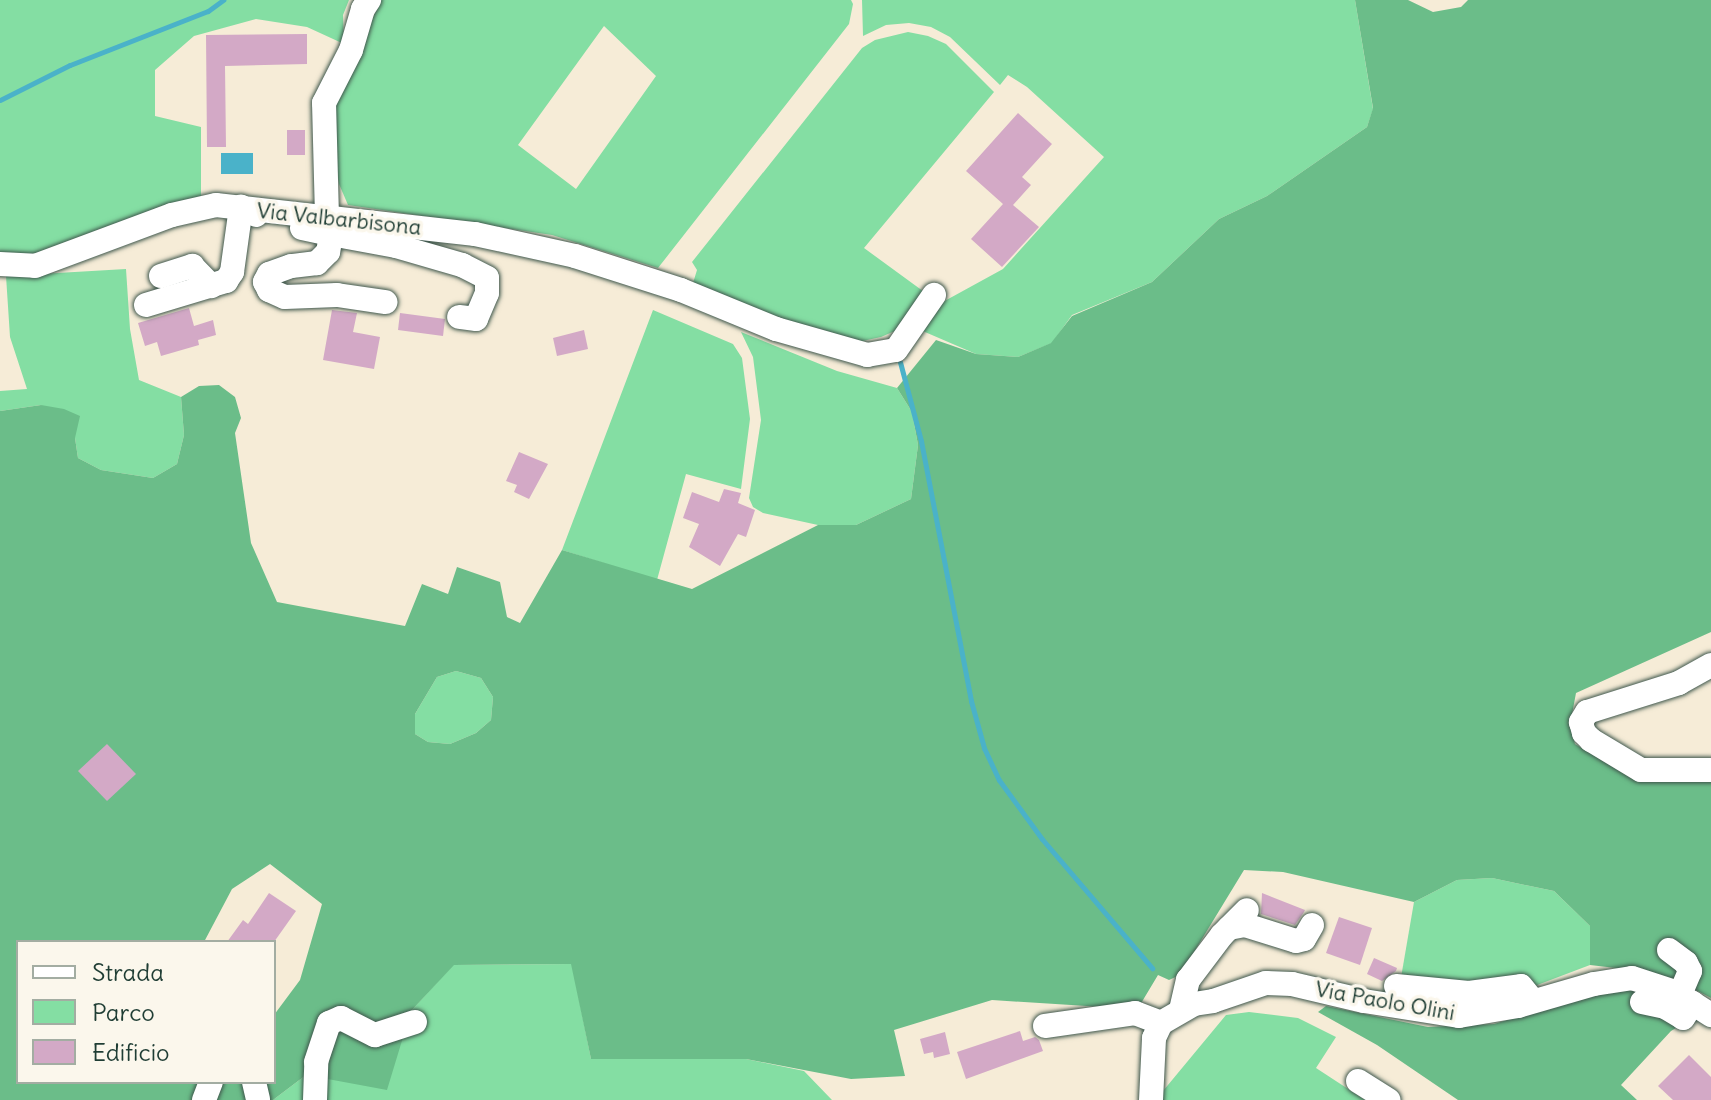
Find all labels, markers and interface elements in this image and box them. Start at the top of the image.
street label: Via Valbarbisona [255,197,423,241]
legend [16,940,276,1084]
text: Strada [92,957,164,987]
street label: Via Paolo Olini [1313,976,1457,1026]
text: Parco [92,997,155,1027]
text: Edificio [92,1037,170,1067]

